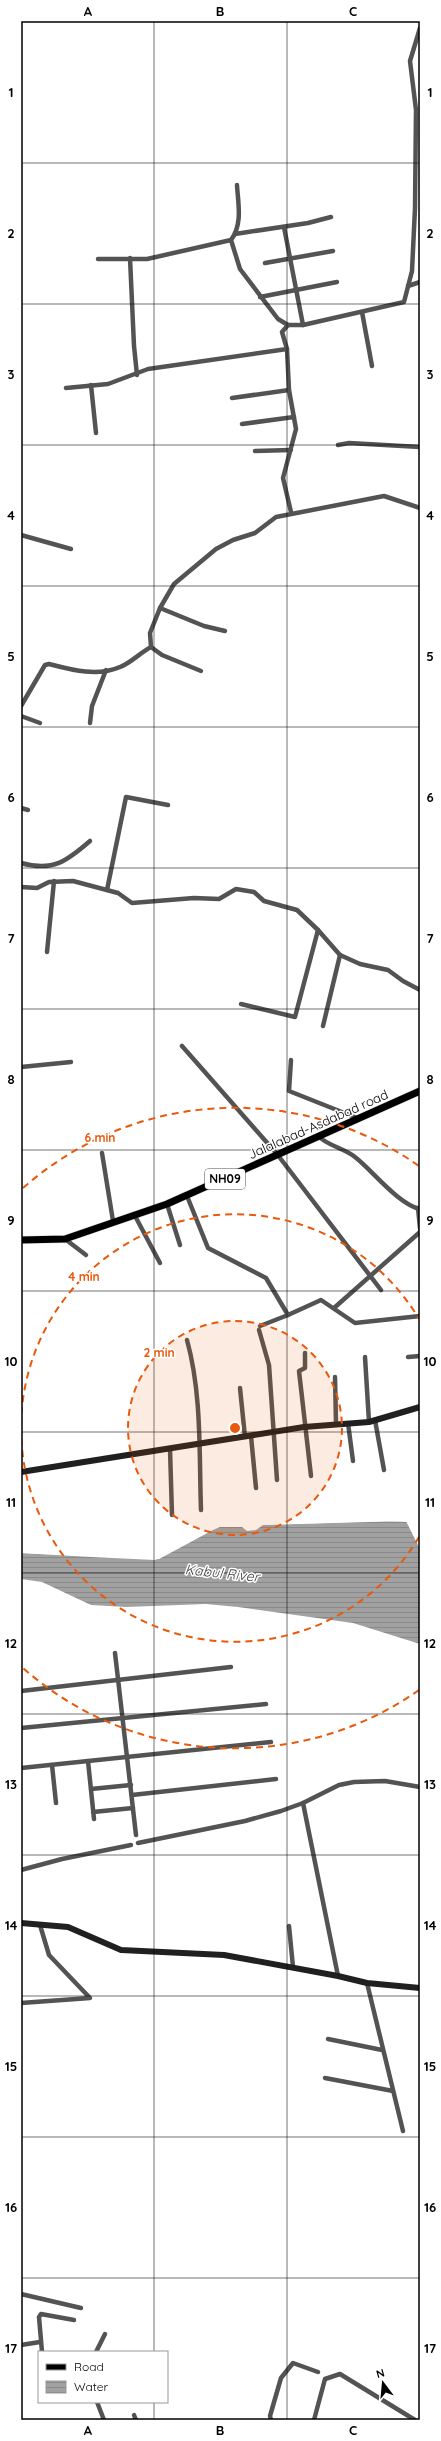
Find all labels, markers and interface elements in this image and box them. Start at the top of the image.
text: A [84,3,93,19]
text: B [216,3,224,19]
text: C [349,3,357,19]
text: 1 [8,84,14,100]
text: 1 [427,84,433,100]
text: 2 [7,225,15,241]
text: 2 [426,225,434,241]
text: 3 [8,366,15,382]
text: 3 [427,366,434,382]
text: 4 [7,507,15,523]
text: 4 [426,507,434,523]
text: 5 [7,648,15,664]
text: 5 [426,648,434,664]
text: 6 [7,789,15,805]
text: 6 [426,789,434,805]
text: 7 [7,930,15,946]
text: 7 [426,930,434,946]
text: 8 [7,1071,15,1087]
text: 8 [426,1071,434,1087]
street label: Jalalabad-Asdabad road [246,1086,390,1162]
text: 6 min [84,1130,116,1145]
road number: NH09 [205,1169,245,1189]
text: 9 [7,1212,15,1228]
text: 9 [426,1212,434,1228]
text: 4 min [68,1269,100,1284]
text: 2 min [143,1345,175,1360]
text: 10 [4,1353,18,1369]
text: 10 [423,1353,437,1369]
centre of rings [228,1421,242,1435]
text: 11 [6,1494,16,1510]
text: 11 [425,1494,435,1510]
water label: Kabul River [184,1560,262,1586]
text: 12 [5,1635,17,1651]
text: 12 [424,1635,436,1651]
text: 13 [5,1776,17,1792]
text: 13 [424,1776,436,1792]
text: 14 [5,1917,18,1933]
text: 14 [424,1917,437,1933]
text: 15 [5,2058,17,2074]
text: 15 [424,2058,436,2074]
text: 16 [5,2199,17,2215]
text: 16 [424,2199,436,2215]
text: 17 [5,2340,17,2356]
text: 17 [424,2340,436,2356]
legend [38,2351,168,2403]
text: Road [74,2359,104,2374]
north arrow [363,2363,403,2403]
text: N [374,2366,386,2381]
text: Water [74,2379,109,2394]
text: A [84,2422,93,2438]
text: B [216,2422,224,2438]
text: C [349,2422,357,2438]

